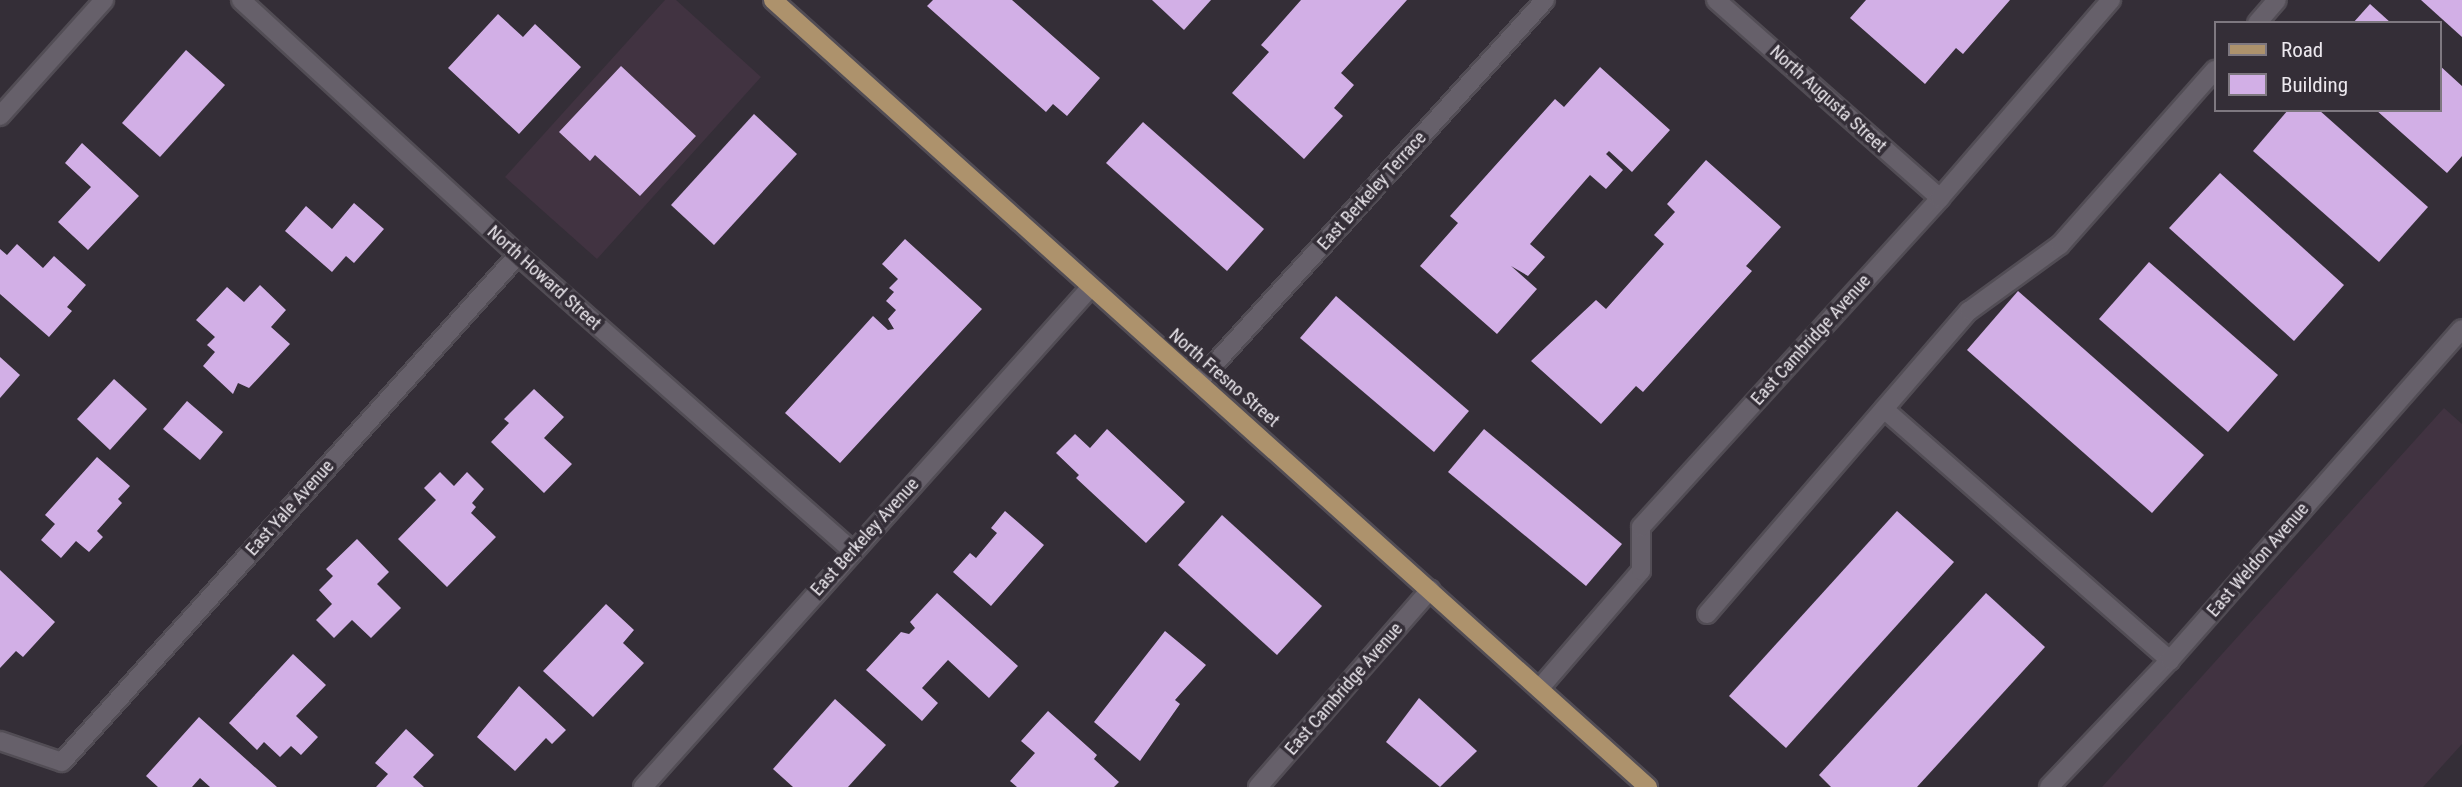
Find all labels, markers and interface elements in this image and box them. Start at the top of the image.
legend [2214,21,2441,112]
text: Road [2281,38,2323,62]
street label: North Augusta Street [1765,41,1891,157]
text: Building [2281,73,2348,97]
street label: East Berkeley Terrace [1313,127,1431,255]
street label: North Howard Street [483,221,605,335]
street label: East Cambridge Avenue [1747,270,1875,410]
street label: North Fresno Street [1165,324,1283,432]
street label: East Yale Avenue [241,456,339,560]
street label: East Berkeley Avenue [806,474,924,600]
street label: East Weldon Avenue [2203,499,2313,621]
street label: East Cambridge Avenue [1281,618,1407,760]

